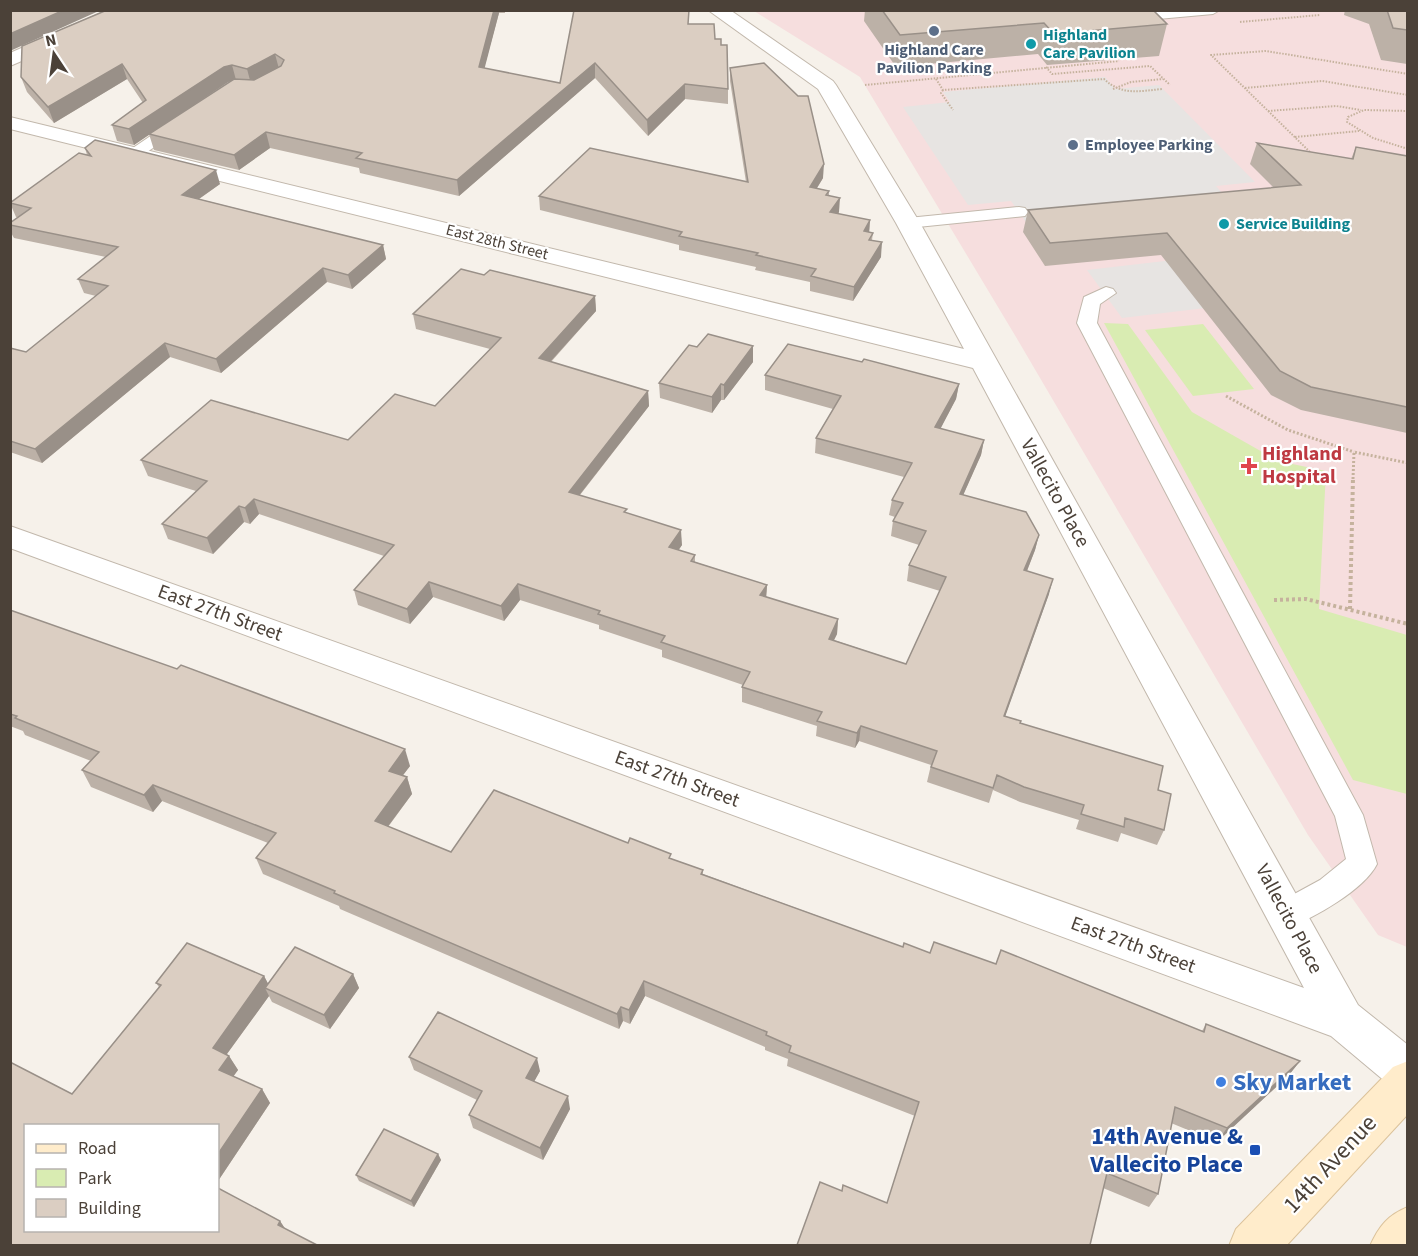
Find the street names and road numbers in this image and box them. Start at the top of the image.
street label: East 28th Street [443,219,551,265]
street label: Vallecito Place [1014,433,1096,553]
street label: East 27th Street [154,577,287,649]
street label: East 27th Street [611,743,744,815]
street label: Vallecito Place [1248,859,1330,979]
street label: East 27th Street [1067,909,1200,981]
street label: 14th Avenue [1275,1107,1385,1221]

